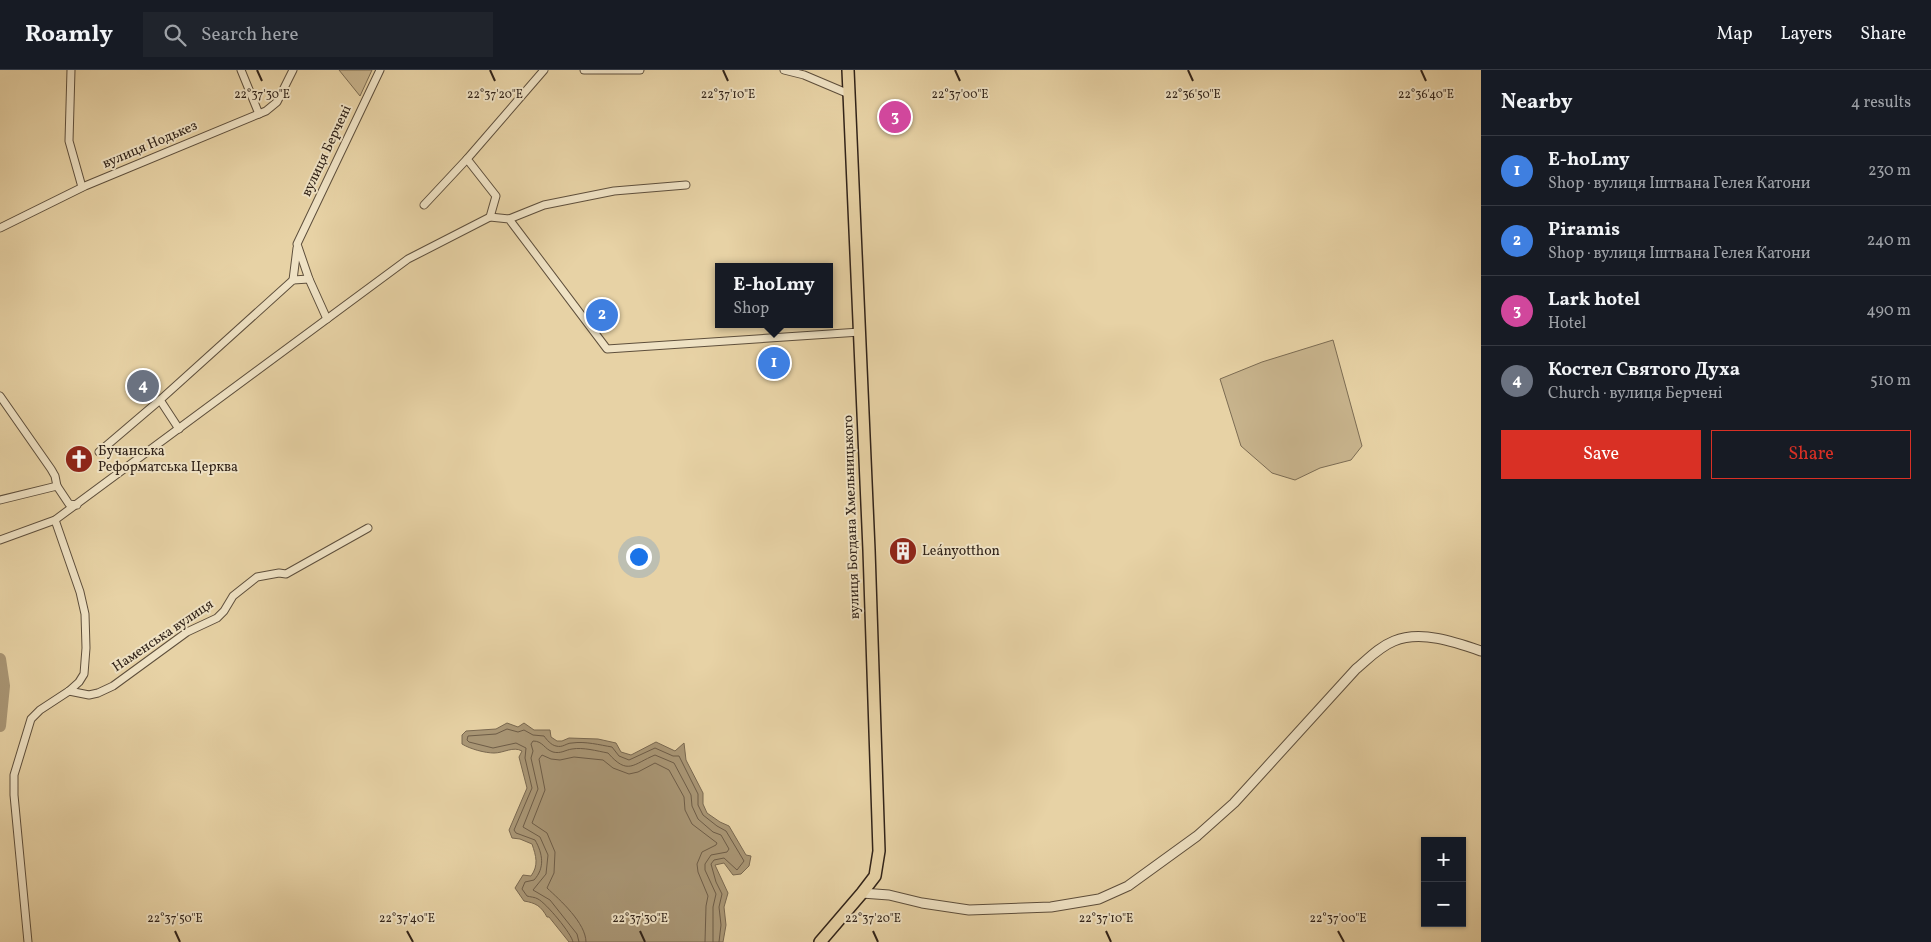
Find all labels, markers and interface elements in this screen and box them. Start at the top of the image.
search box [143,12,493,57]
text: Roamly [25,18,113,52]
icon: search [161,21,189,49]
text: Search here [201,22,298,48]
text: Map [1716,22,1752,47]
text: Layers [1780,22,1832,47]
text: Share [1860,22,1906,47]
text: 22°37'30"E [234,87,290,103]
text: 22°37'20"E [467,87,523,103]
text: 22°37'10"E [701,87,755,103]
text: 22°37'00"E [931,87,989,103]
text: 22°36'50"E [1165,87,1221,103]
text: 22°36'40"E [1398,87,1454,103]
text: Nearby [1501,88,1572,117]
text: 4 results [1851,92,1911,114]
pin: 3 [879,98,911,136]
street label: вулиця Берчені [298,102,356,200]
street label: вулиця Нодькез [100,116,200,174]
text: E-hoLmy [1548,147,1630,173]
text: 1 [1514,160,1520,182]
text: 230 m [1868,160,1911,182]
text: Shop · вулиця Іштвана Гелея Катони [1548,173,1810,195]
text: Piramis [1548,217,1620,243]
text: 2 [1513,230,1521,252]
text: 240 m [1867,230,1911,252]
text: Shop · вулиця Іштвана Гелея Катони [1548,243,1810,265]
popup [715,263,833,328]
text: E-hoLmy [733,272,815,298]
text: Lark hotel [1548,287,1640,313]
pin: 2 [586,296,618,334]
text: Shop [733,298,769,320]
text: 3 [1513,300,1521,322]
text: 490 m [1866,300,1911,322]
text: Hotel [1548,313,1586,335]
pin: 1 [758,344,790,382]
text: Костел Святого Духа [1548,357,1740,383]
pin: 4 [127,367,159,405]
text: 4 [1512,370,1522,392]
text: 510 m [1870,370,1911,392]
text: Church · вулиця Берчені [1548,383,1722,405]
street label: вулиця Богдана Хмельницького [839,415,865,619]
button: Save [1501,430,1701,479]
button: Share [1711,430,1911,479]
place label: Бучанська Реформатська Церква [98,442,238,477]
church icon: Бучанська Реформатська Церква [64,444,94,474]
building icon: Leányotthon [888,536,918,566]
place label: Leányotthon [922,542,1000,561]
your location [626,544,652,570]
street label: Наменська вулиця [109,595,217,677]
map controls [1421,837,1466,927]
button: + [1421,837,1466,882]
button: − [1421,882,1466,927]
text: 22°37'50"E [147,911,203,927]
text: 22°37'40"E [379,911,435,927]
text: 22°37'30"E [612,911,668,927]
text: 22°37'20"E [845,911,901,927]
text: 22°37'10"E [1079,911,1133,927]
text: 22°37'00"E [1309,911,1367,927]

